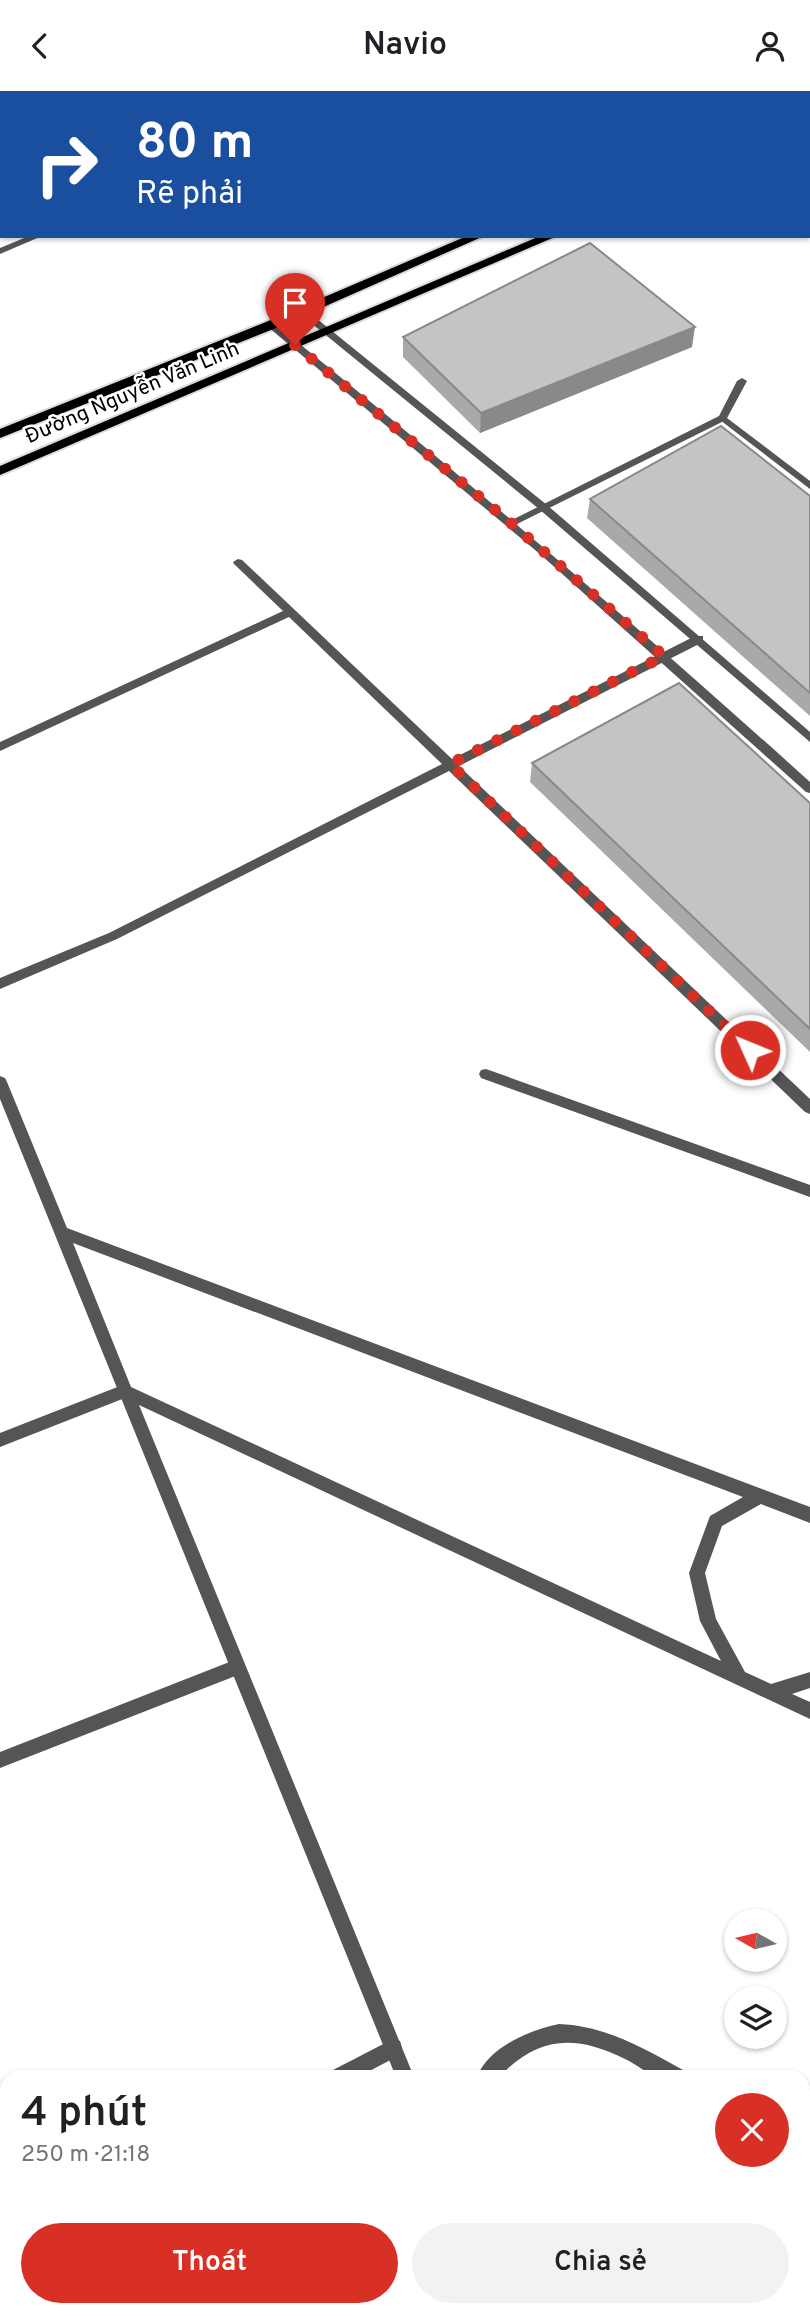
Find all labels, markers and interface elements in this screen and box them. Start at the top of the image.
text: Navio [363,26,447,66]
icon: back [21,27,59,65]
icon: person [751,27,789,65]
text: 80 m [136,114,253,176]
icon: right [21,119,112,210]
text: Rẽ phải [136,175,243,215]
pin [265,273,325,345]
icon: arrive [276,284,314,322]
street label: Đường Nguyễn Văn Linh [21,335,244,451]
position arrow [713,1013,787,1087]
north arrow [724,1909,788,1972]
map controls [724,1909,787,2049]
button: layers [724,1986,787,2049]
text: 4 phút [21,2088,147,2141]
button: close [715,2093,789,2167]
text: 250 m · 21:18 [21,2141,150,2170]
button: Thoát [21,2223,398,2303]
button: Chia sẻ [412,2223,789,2303]

